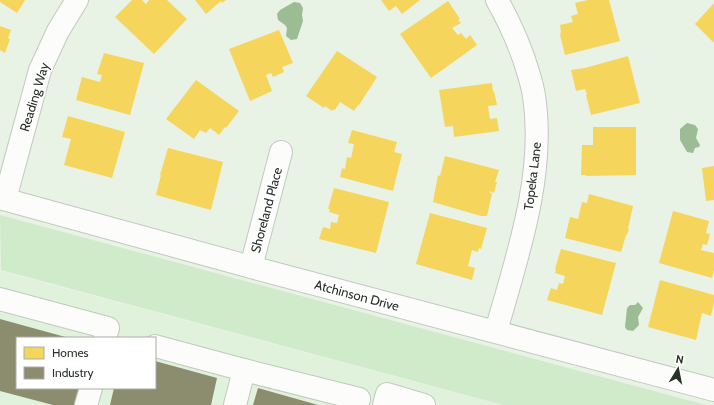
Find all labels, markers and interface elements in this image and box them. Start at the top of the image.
street label: Reading Way [16,60,52,134]
street label: Topeka Lane [520,141,544,211]
street label: Shoreland Place [247,165,285,255]
street label: Atchinson Drive [313,276,401,314]
legend [16,337,156,389]
text: Homes [52,345,89,360]
north arrow [658,349,698,389]
text: N [675,352,685,367]
text: Industry [52,365,93,380]

